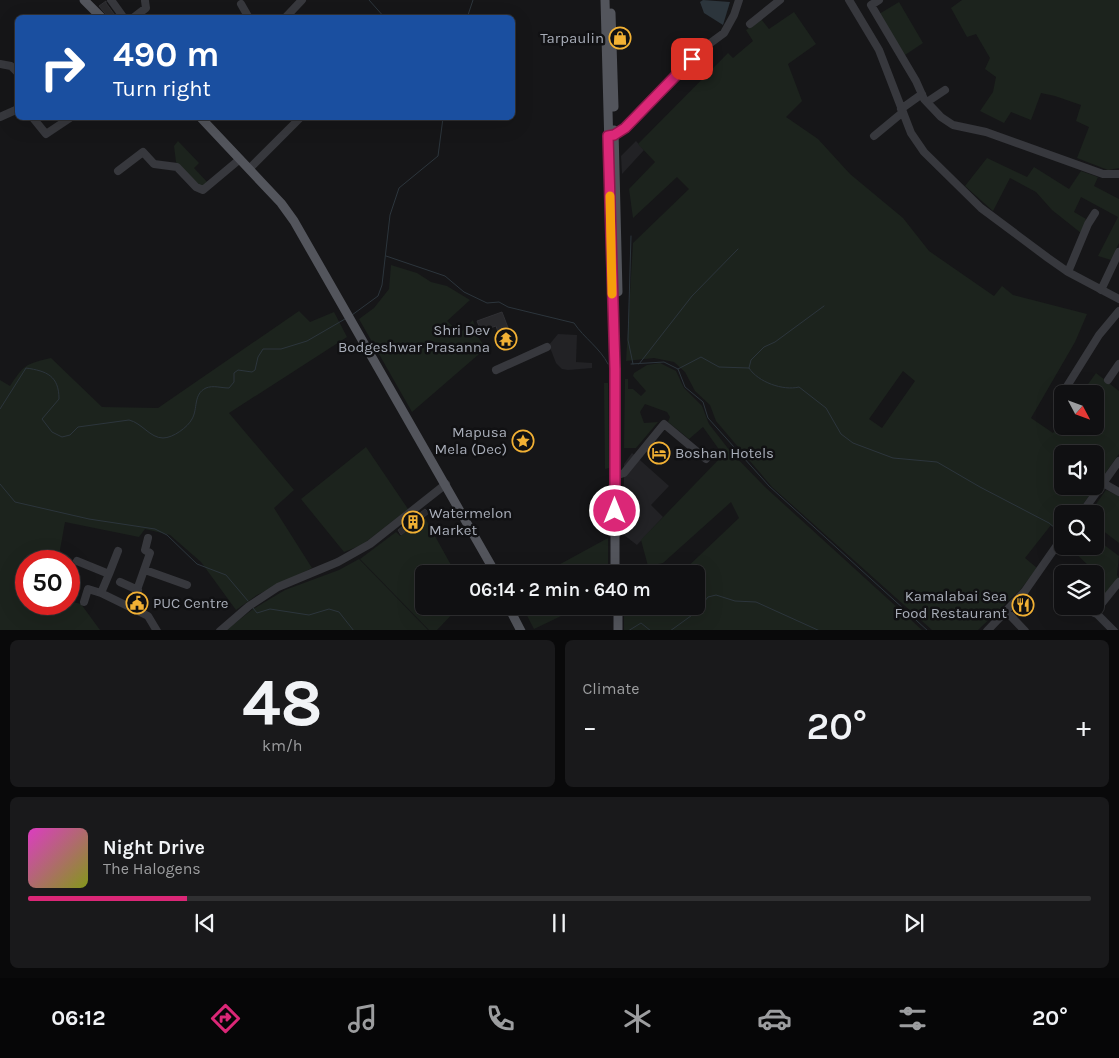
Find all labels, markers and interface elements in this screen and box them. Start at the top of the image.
shop icon: Tarpaulin [608,26,632,50]
place label: Tarpaulin [540,29,604,47]
text: 490 m [113,34,219,75]
icon: right [30,35,95,100]
pin [671,38,713,80]
icon: arrive [678,45,706,73]
text: Turn right [113,76,211,102]
place label: Shri Dev Bodgeshwar Prasanna [338,321,490,356]
temple icon: Shri Dev Bodgeshwar Prasanna [494,327,518,351]
north arrow [1054,385,1104,435]
map controls [1054,385,1104,615]
place label: Mapusa Mela (Dec) [435,423,507,458]
place icon: Mapusa Mela (Dec) [511,429,535,453]
hotel icon: Boshan Hotels [647,441,671,465]
place label: Boshan Hotels [675,444,774,462]
button: sound [1054,445,1104,495]
position arrow [588,484,640,536]
place label: Watermelon Market [429,504,512,539]
button: search [1054,505,1104,555]
building icon: Watermelon Market [401,510,425,534]
speed limit sign: 50 [15,550,80,615]
button: layers [1054,565,1104,615]
text: 06:14 · 2 min · 640 m [469,579,651,601]
place label: Kamalabai Sea Food Restaurant [895,587,1007,622]
public building icon: PUC Centre [125,591,149,615]
restaurant icon: Kamalabai Sea Food Restaurant [1011,593,1035,617]
place label: PUC Centre [153,594,229,612]
text: 48 [242,665,323,741]
text: Climate [583,679,640,698]
text: 20° [806,704,867,749]
text: − [583,710,597,743]
text: + [1076,710,1091,743]
text: km/h [262,736,303,755]
text: Night Drive [103,837,205,859]
text: The Halogens [103,859,201,878]
icon: previous [191,909,219,937]
icon: pause [545,909,573,937]
icon: next [900,909,928,937]
icon: directions [208,1001,243,1036]
icon: music [345,1001,380,1036]
icon: phone [483,1001,518,1036]
icon: climate [620,1001,655,1036]
icon: car [757,1001,792,1036]
icon: filters [895,1001,930,1036]
text: 06:12 [51,1005,106,1031]
text: 20° [1032,1005,1068,1031]

